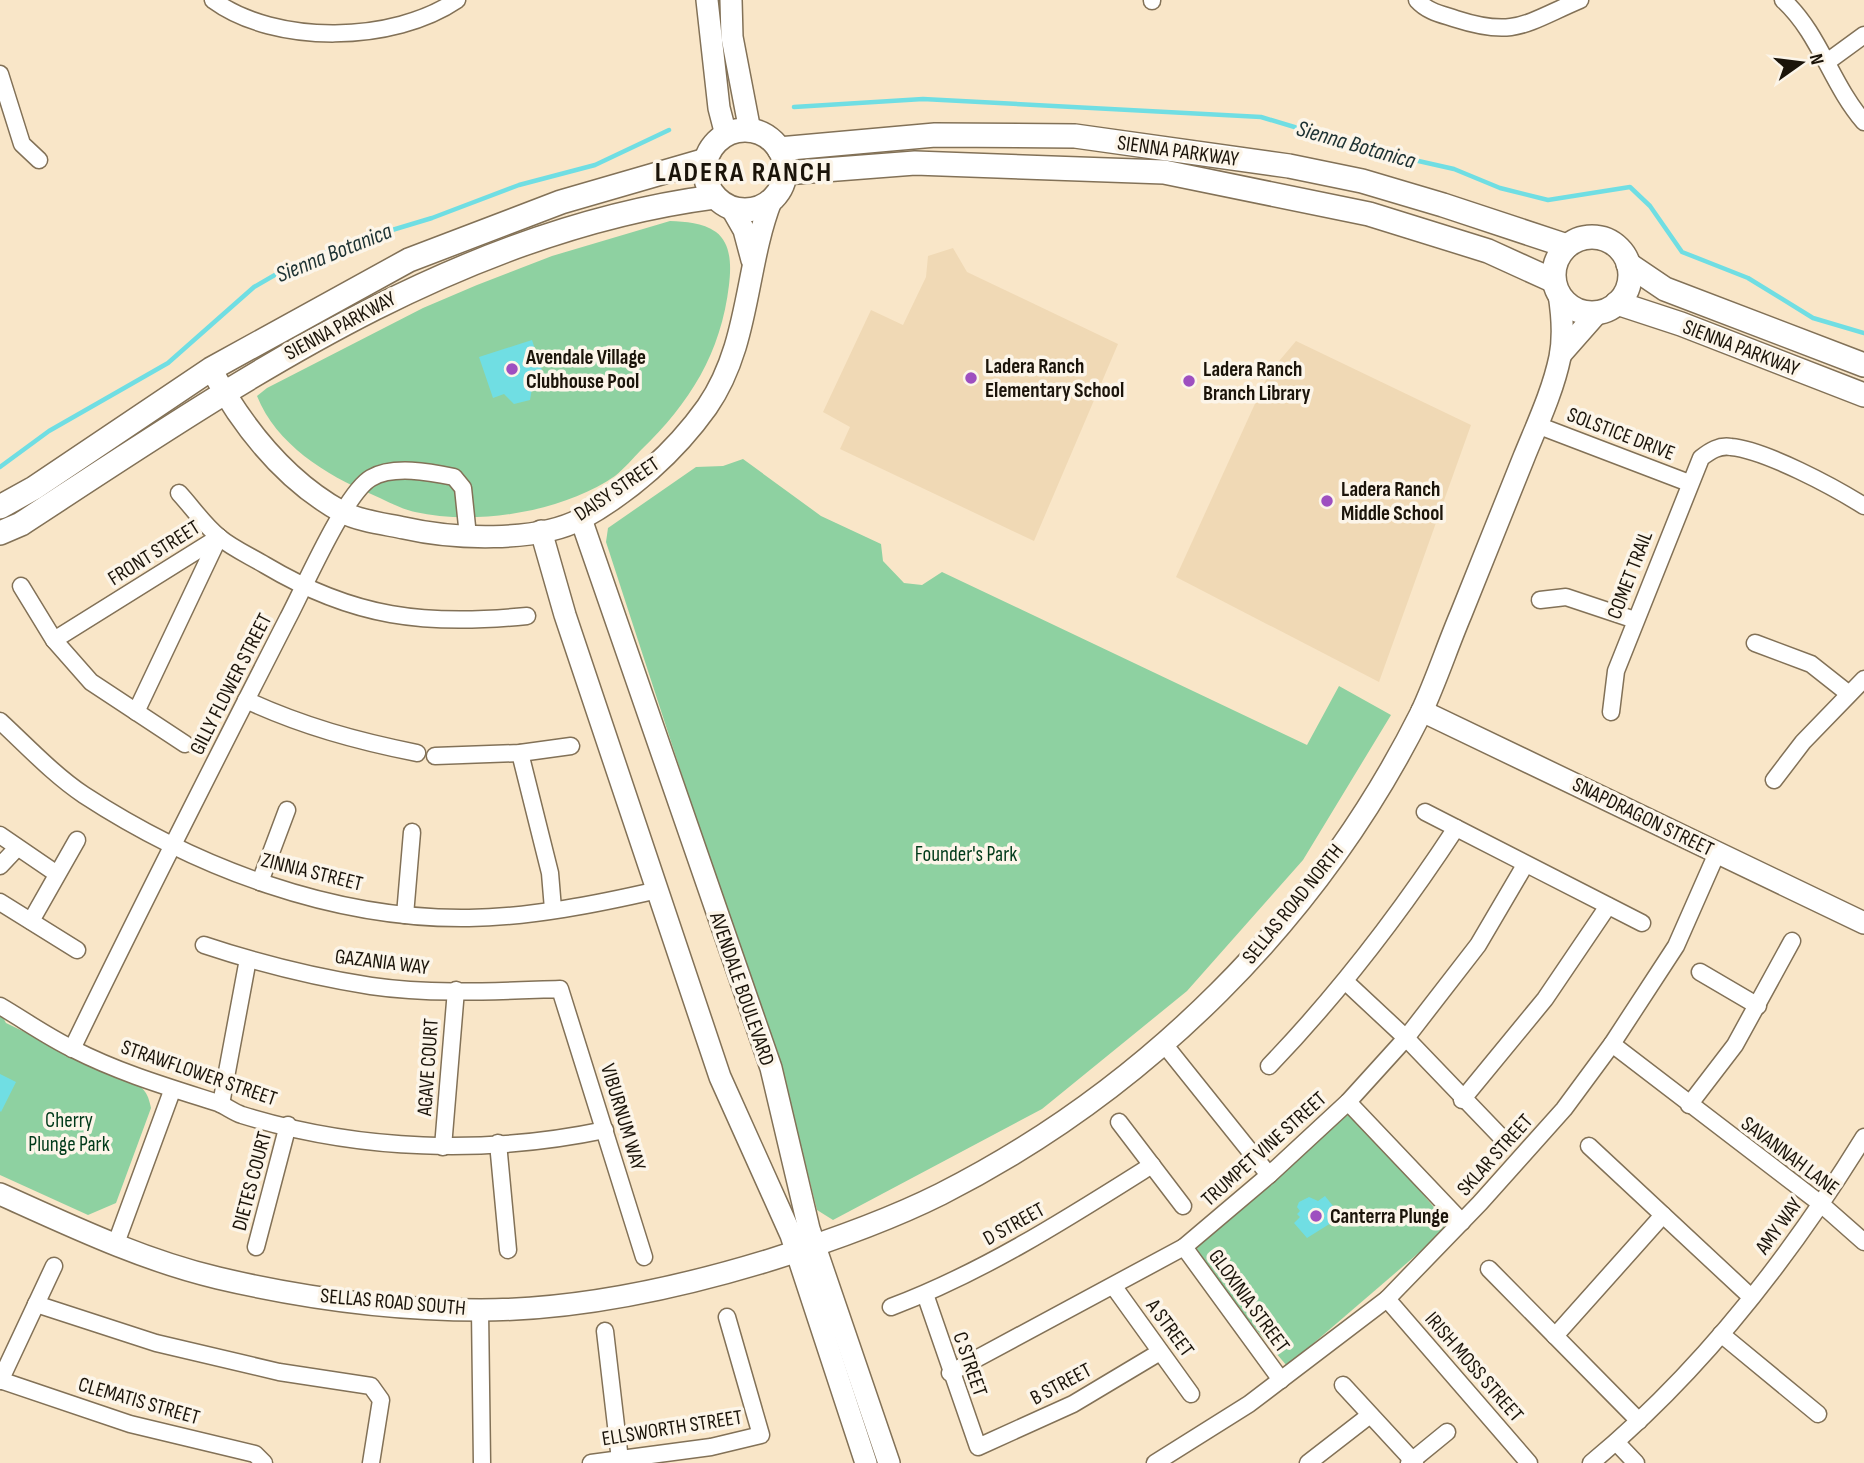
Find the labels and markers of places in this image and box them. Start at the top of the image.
place label: Avendale Village Clubhouse Pool [525,345,646,394]
place label: Ladera Ranch Elementary School [985,354,1124,403]
place label: Ladera Ranch Branch Library [1203,357,1311,406]
marker: Avendale Village Clubhouse Pool [504,361,520,377]
marker: Ladera Ranch Elementary School [963,370,979,386]
marker: Ladera Ranch Branch Library [1181,373,1197,389]
place label: Ladera Ranch Middle School [1341,477,1444,526]
marker: Ladera Ranch Middle School [1319,493,1335,509]
place label: Canterra Plunge [1330,1204,1449,1229]
marker: Canterra Plunge [1308,1208,1324,1224]

